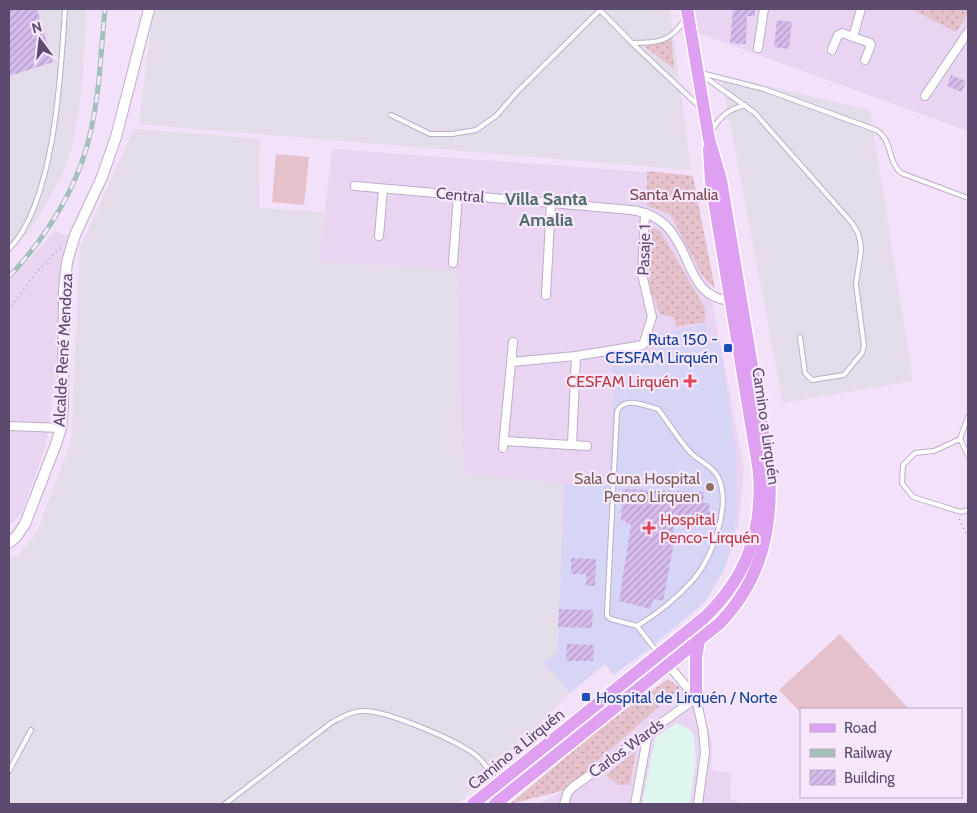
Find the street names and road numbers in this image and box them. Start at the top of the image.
street label: Central [435,183,485,207]
street label: Pasaje 1 [634,224,654,276]
street label: Alcalde René Mendoza [49,272,77,427]
street label: Camino a Lirquén [748,366,784,486]
street label: Camino a Lirquén [464,704,568,794]
street label: Carlos Wards [585,714,667,782]

